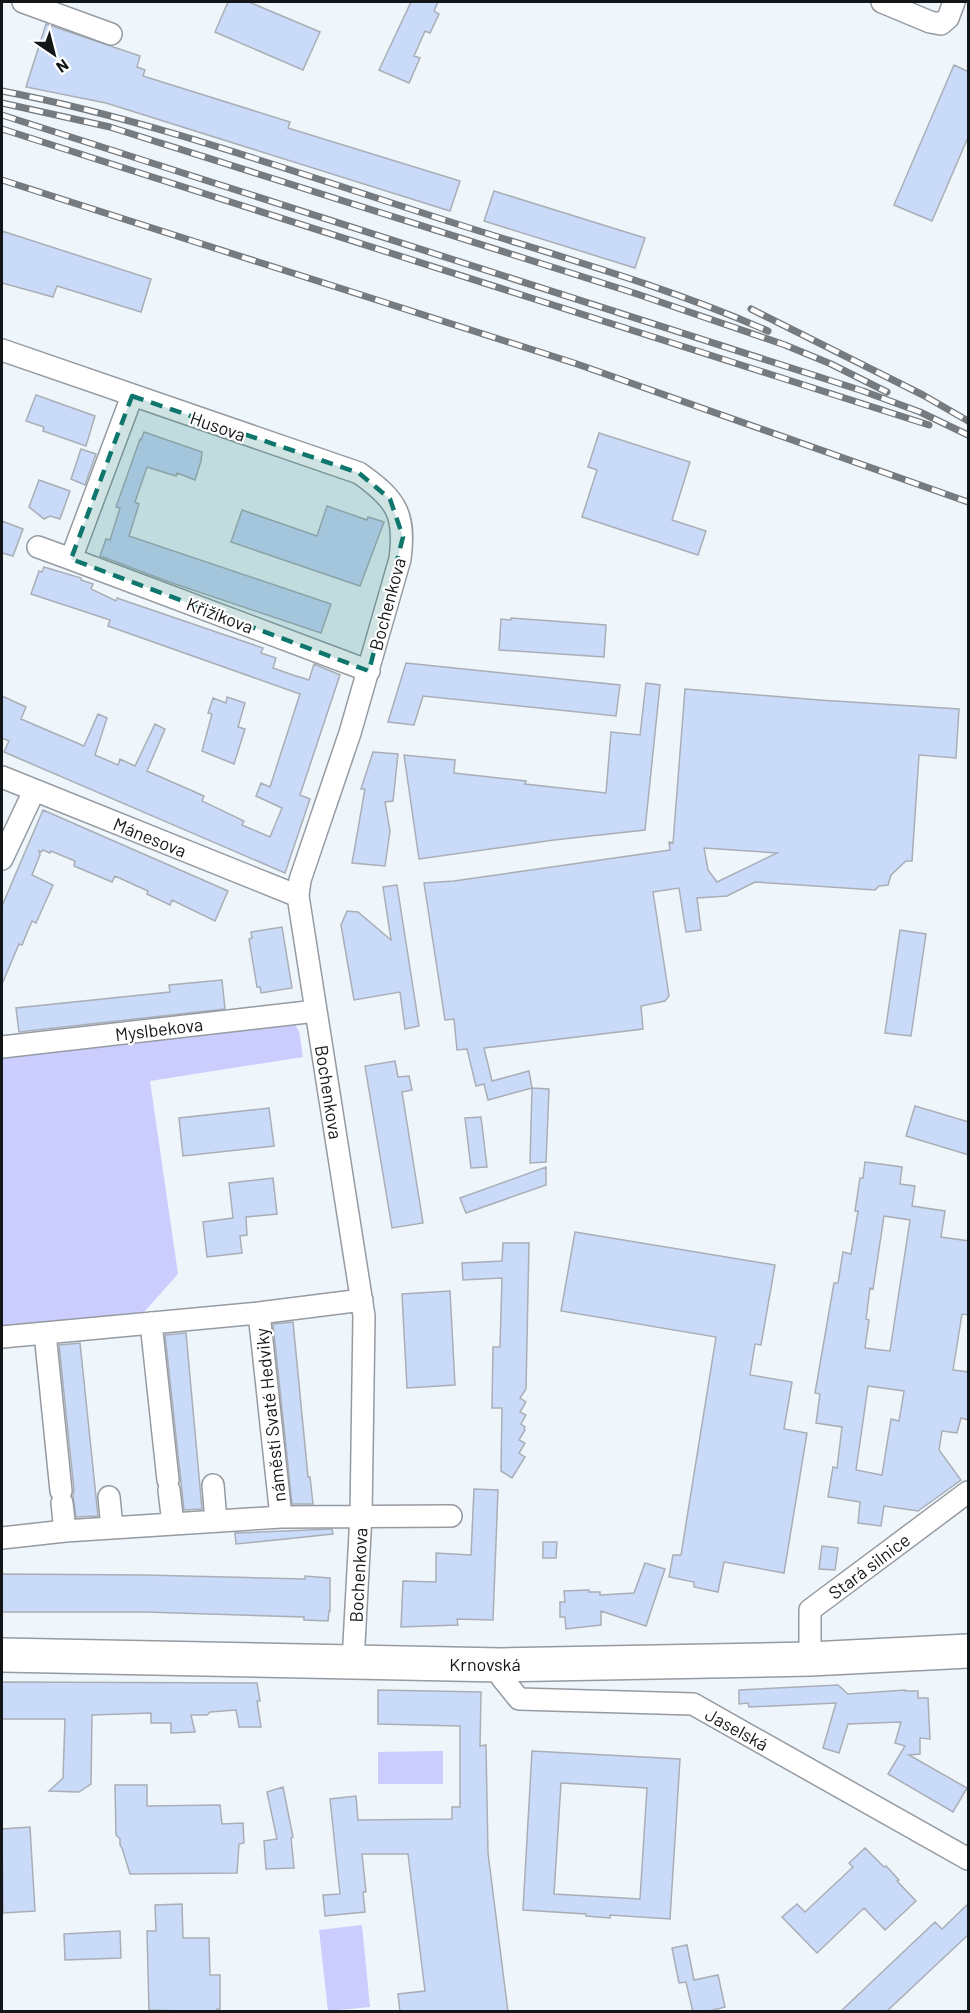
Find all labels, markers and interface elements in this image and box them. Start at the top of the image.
north arrow [24,24,84,84]
text: N [53,56,73,78]
street label: Husova [187,406,249,446]
street label: Bochenkova [364,555,410,653]
street label: Křižíkova [184,592,256,638]
street label: Mánesova [110,812,190,862]
street label: Myslbekova [114,1013,204,1045]
street label: Bochenkova [311,1043,347,1141]
street label: náměstí Svaté Hedviky [250,1327,290,1503]
street label: Bochenkova [345,1527,371,1623]
street label: Stará silnice [824,1528,914,1604]
street label: Krnovská [449,1653,521,1675]
street label: Jaselská [702,1703,772,1755]

